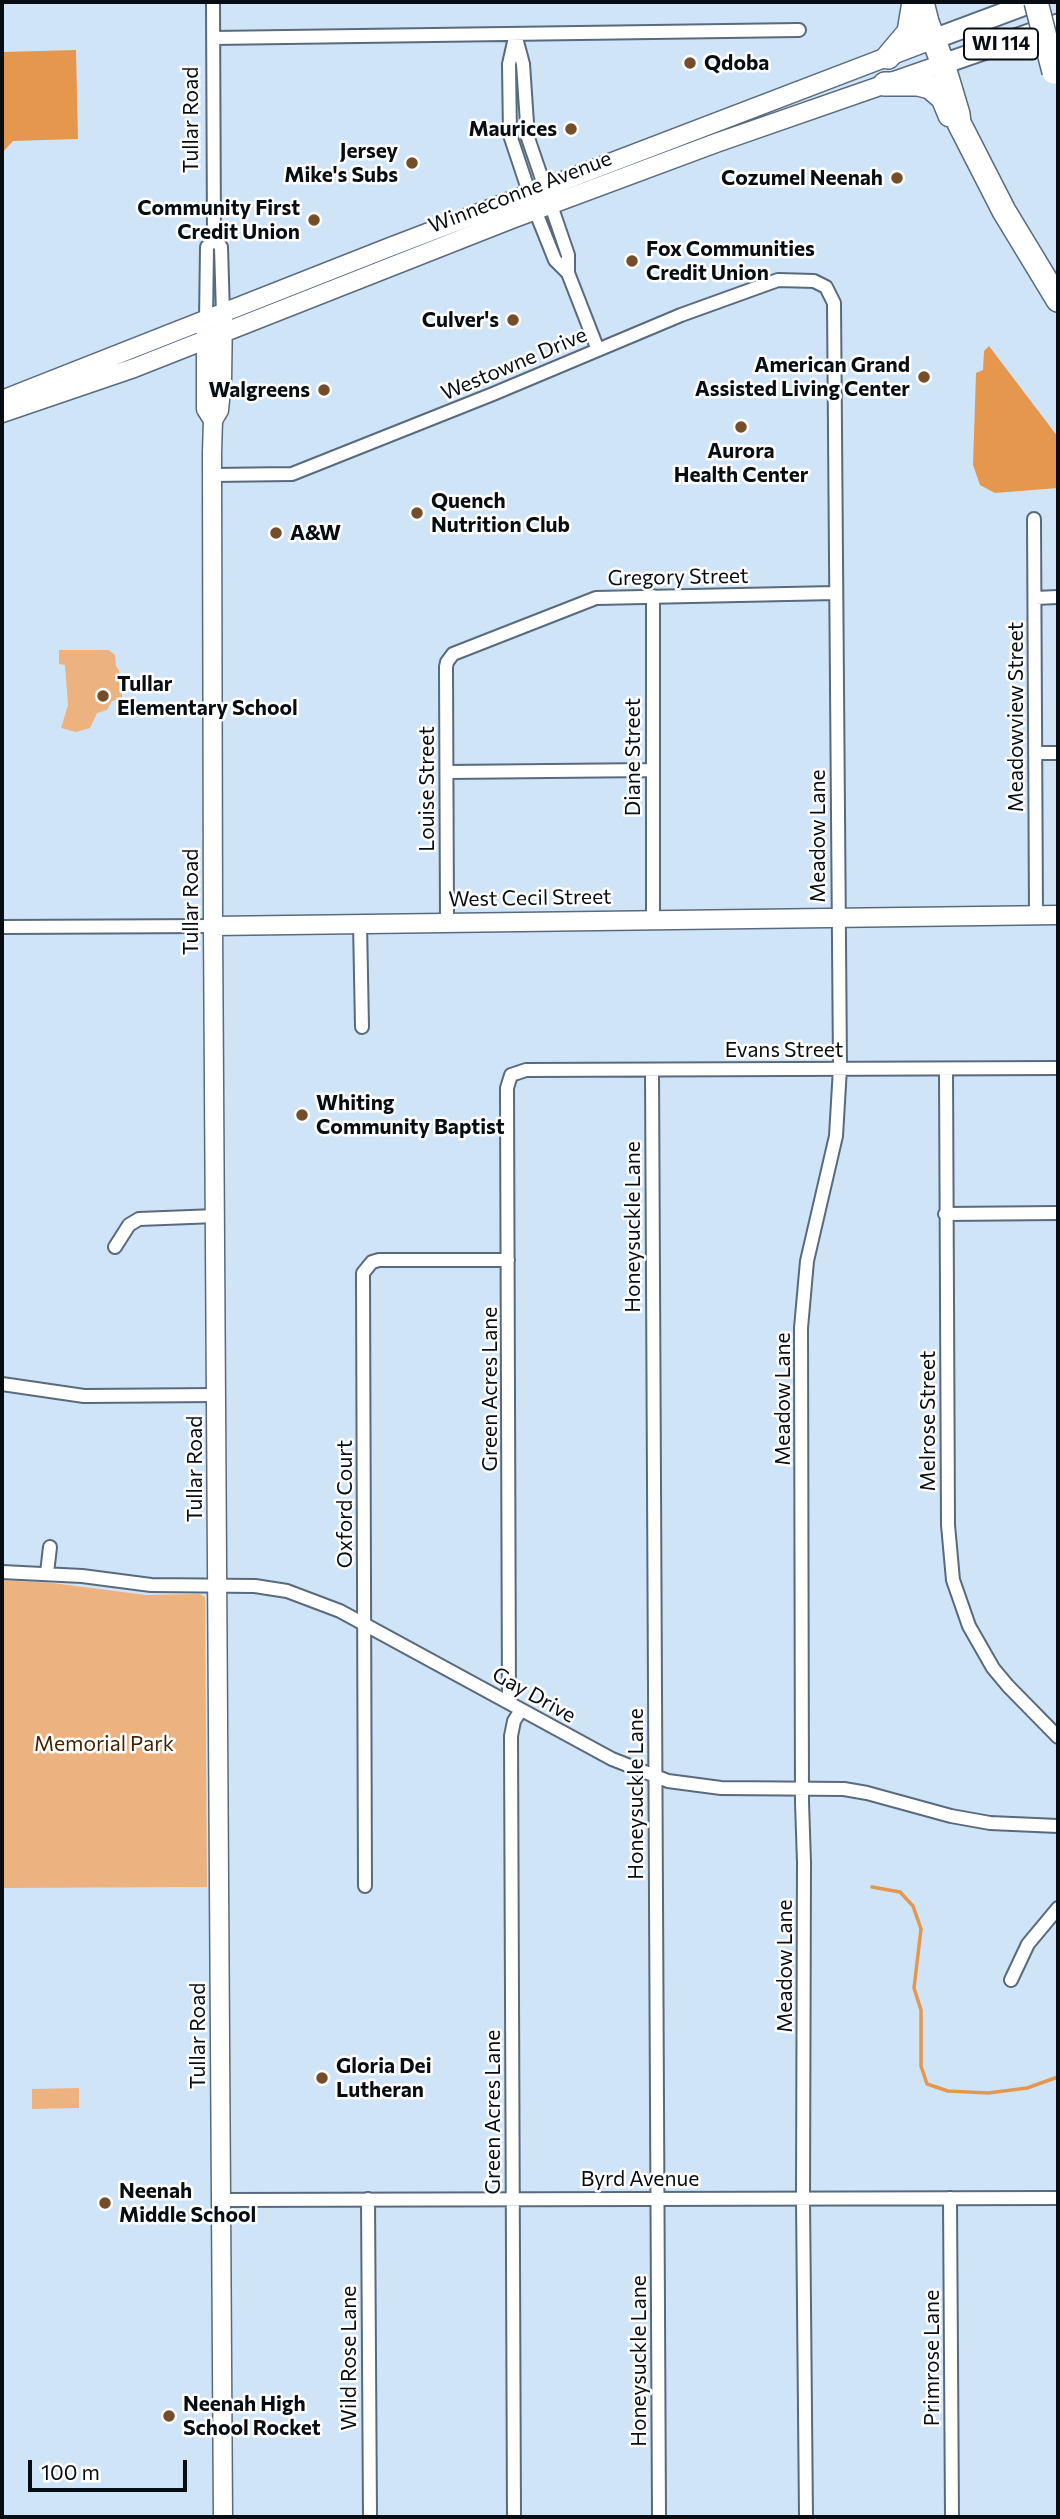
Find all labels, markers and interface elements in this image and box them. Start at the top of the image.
road number: WI 114 [964,28,1038,60]
place label: Qdoba [704,50,769,76]
marker: Qdoba [682,55,698,71]
street label: Tullar Road [178,67,204,173]
place label: Maurices [468,116,557,142]
marker: Maurices [563,121,579,137]
place label: Jersey Mike's Subs [284,138,398,188]
street label: Winneconne Avenue [425,145,615,239]
marker: Jersey Mike's Subs [404,155,420,171]
place label: Cozumel Neenah [721,165,883,191]
marker: Cozumel Neenah [889,170,905,186]
place label: Community First Credit Union [137,195,300,245]
marker: Community First Credit Union [306,212,322,228]
place label: Fox Communities Credit Union [646,236,815,286]
marker: Fox Communities Credit Union [624,253,640,269]
place label: Culver's [422,307,499,333]
marker: Culver's [505,312,521,328]
street label: Westowne Drive [437,322,591,406]
place label: American Grand Assisted Living Center [695,352,910,402]
marker: American Grand Assisted Living Center [916,369,932,385]
place label: Walgreens [208,377,310,403]
marker: Walgreens [316,382,332,398]
marker: Aurora Health Center [733,419,749,435]
place label: Aurora Health Center [674,438,808,488]
place label: Quench Nutrition Club [431,488,570,538]
marker: Quench Nutrition Club [409,505,425,521]
place label: A&W [290,520,341,546]
marker: A&W [268,525,284,541]
street label: Gregory Street [607,563,749,591]
street label: Meadowview Street [1003,622,1029,812]
place label: Tullar Elementary School [117,671,298,721]
marker: Tullar Elementary School [95,688,111,704]
street label: Diane Street [620,698,646,816]
street label: Louise Street [414,726,440,852]
street label: Meadow Lane [805,769,831,903]
street label: Tullar Road [178,849,204,955]
street label: West Cecil Street [448,884,612,912]
street label: Evans Street [725,1037,843,1063]
place label: Whiting Community Baptist [316,1090,505,1140]
marker: Whiting Community Baptist [294,1107,310,1123]
street label: Honeysuckle Lane [620,1141,646,1313]
street label: Green Acres Lane [477,1307,503,1471]
street label: Meadow Lane [770,1332,796,1466]
street label: Melrose Street [915,1351,941,1491]
street label: Tullar Road [182,1416,208,1522]
street label: Oxford Court [332,1440,358,1568]
street label: Gay Drive [488,1662,580,1728]
street label: Honeysuckle Lane [623,1708,649,1880]
park label: Memorial Park [34,1731,174,1757]
street label: Meadow Lane [772,1899,798,2033]
street label: Tullar Road [185,1983,211,2089]
street label: Green Acres Lane [480,2030,506,2194]
place label: Gloria Dei Lutheran [336,2053,431,2103]
marker: Gloria Dei Lutheran [314,2070,330,2086]
street label: Byrd Avenue [581,2166,699,2192]
place label: Neenah Middle School [119,2178,256,2228]
marker: Neenah Middle School [97,2195,113,2211]
street label: Honeysuckle Lane [626,2275,652,2447]
street label: Wild Rose Lane [336,2286,362,2430]
street label: Primrose Lane [919,2290,945,2426]
place label: Neenah High School Rocket [183,2391,321,2441]
marker: Neenah High School Rocket [161,2408,177,2424]
scale bar [32,2446,191,2490]
text: 100 m [41,2459,100,2484]

